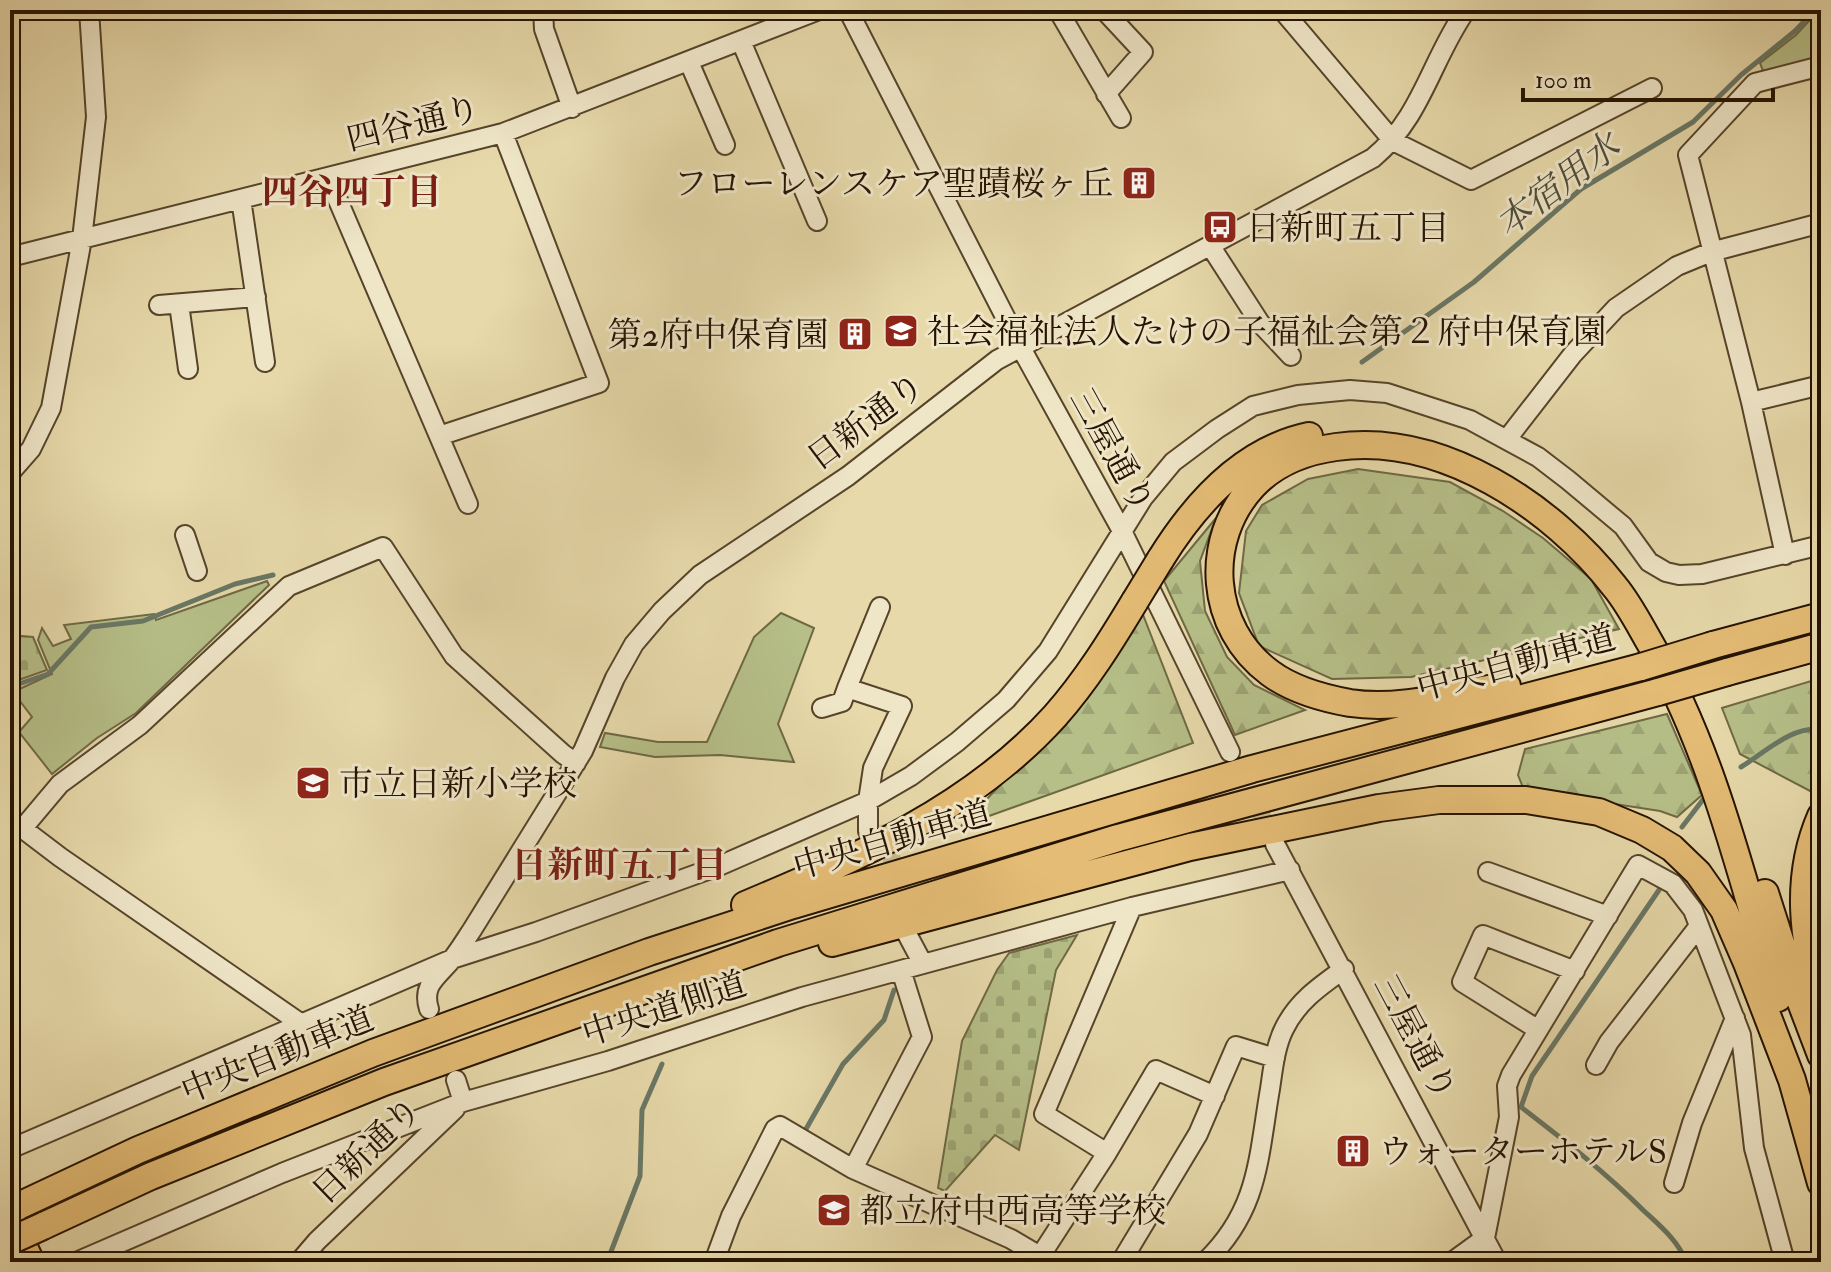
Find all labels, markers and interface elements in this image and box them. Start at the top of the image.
scale bar [1523,52,1773,102]
text: 100 m [1535,65,1592,96]
street label: 四谷通り [342,87,485,162]
water label: 本宿用水 [1487,122,1631,247]
place label: フローレンスケア聖蹟桜ヶ丘 [674,163,1113,206]
building icon: フローレンスケア聖蹟桜ヶ丘 [1120,164,1158,202]
district label: 四谷四丁目 [262,170,442,215]
place label: 日新町五丁目 [1246,207,1450,250]
bus stop icon: 日新町五丁目 [1201,208,1239,246]
place label: 社会福祉法人たけの子福祉会第２府中保育園 [927,311,1607,354]
school or university icon: 社会福祉法人たけの子福祉会第２府中保育園 [882,312,920,350]
place label: 第2府中保育園 [608,314,829,357]
building icon: 第2府中保育園 [836,315,874,353]
street label: 日新通り [799,364,933,480]
street label: 三屋通り [1060,381,1163,521]
street label: 中央自動車道 [1412,616,1620,711]
place label: 市立日新小学校 [339,763,577,806]
school or university icon: 市立日新小学校 [294,764,332,802]
street label: 中央自動車道 [788,792,996,889]
district label: 日新町五丁目 [511,843,727,888]
street label: 中央道側道 [577,963,752,1056]
street label: 三屋通り [1364,968,1466,1108]
street label: 中央自動車道 [175,997,380,1114]
street label: 日新通り [303,1088,431,1214]
place label: ウォーターホテルS [1379,1131,1667,1174]
building icon: ウォーターホテルS [1334,1132,1372,1170]
place label: 都立府中西高等学校 [860,1190,1166,1233]
school or university icon: 都立府中西高等学校 [815,1191,853,1229]

